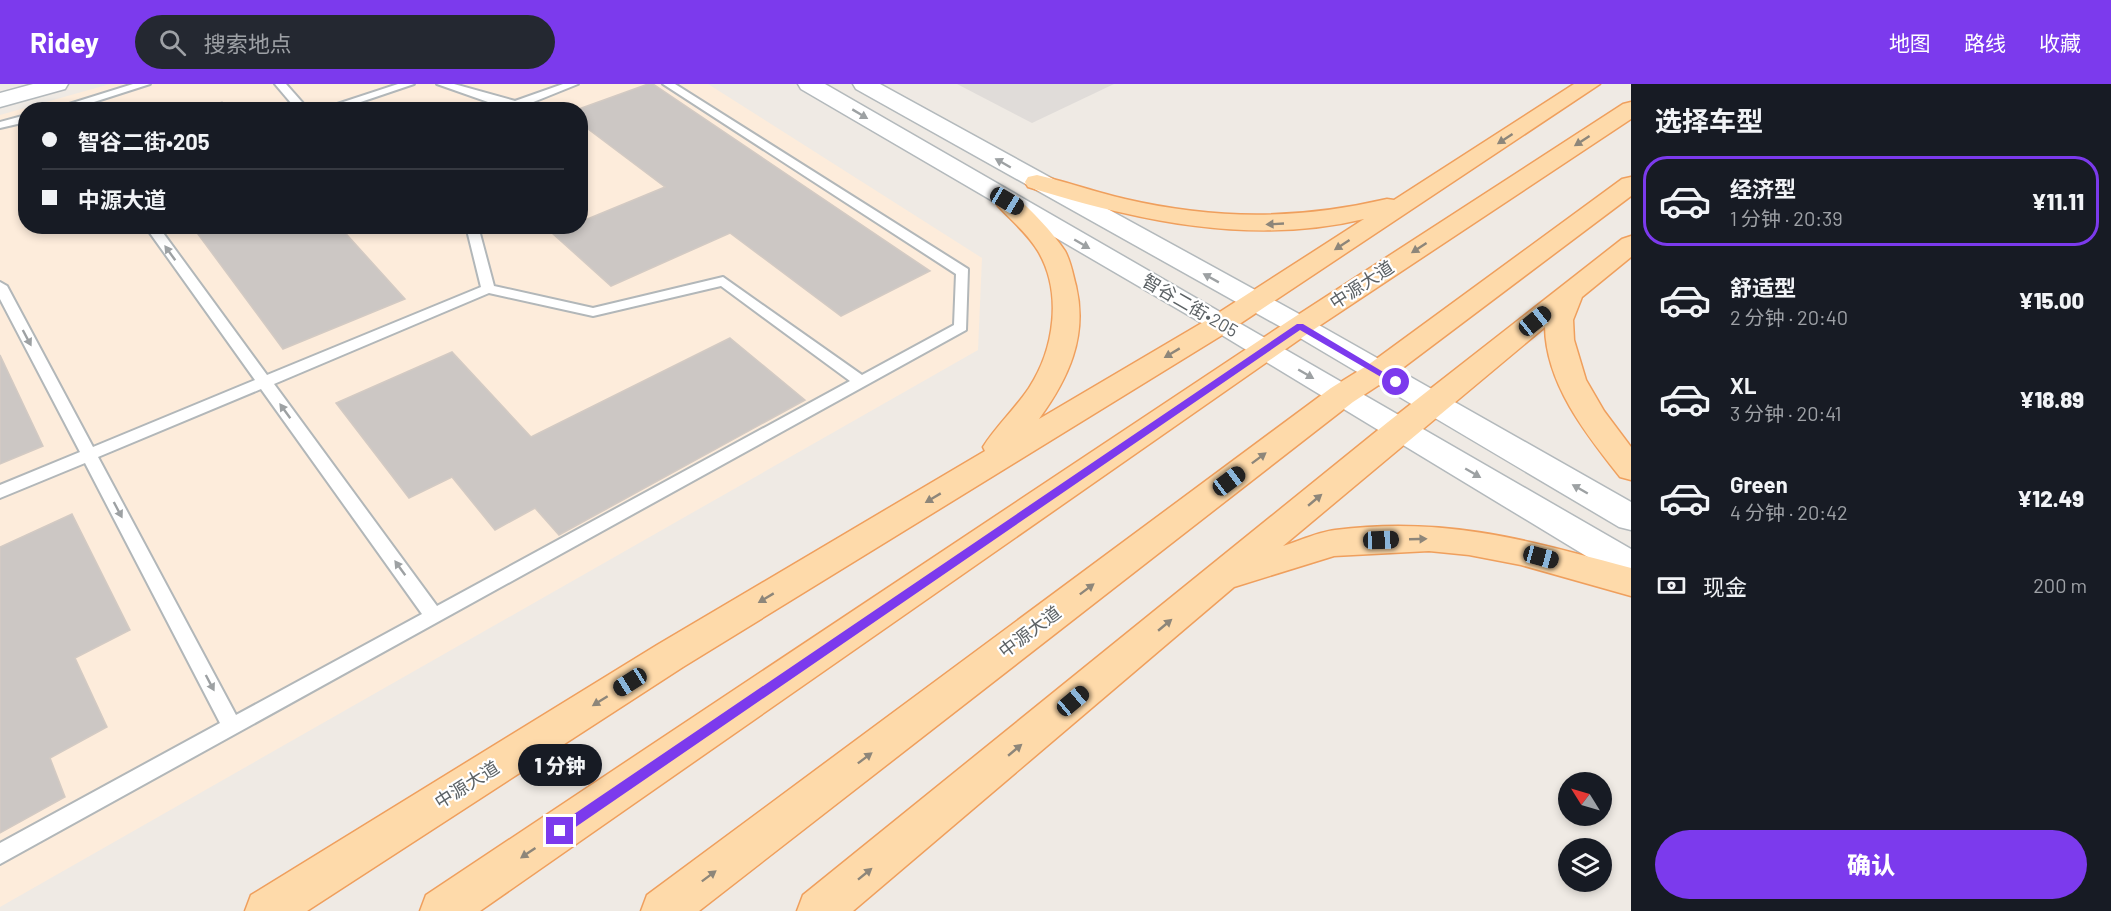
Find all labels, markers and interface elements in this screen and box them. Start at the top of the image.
search box [135,15,555,69]
text: Ridey [30,25,99,59]
icon: search [156,26,189,59]
text: 搜索地点 [204,30,292,56]
text: 地图 [1889,30,1931,55]
text: 路线 [1964,30,2006,55]
text: 收藏 [2039,30,2081,55]
text: 选择车型 [1655,104,1763,136]
one-way arrow [852,108,868,119]
text: 智谷二街•205 [78,128,210,154]
one-way arrow [1497,133,1513,144]
one-way arrow [1574,135,1590,146]
one-way arrow [994,158,1011,168]
icon: car [1658,174,1712,228]
text: 经济型 [1730,175,1796,201]
car [987,184,1027,218]
text: 中源大道 [78,186,166,212]
text: ¥11.11 [2031,188,2084,214]
text: 1 分钟 · 20:39 [1730,206,1843,230]
one-way arrow [1266,219,1285,228]
one-way arrow [1074,239,1091,249]
one-way arrow [1334,239,1350,251]
one-way arrow [1411,242,1427,253]
one-way arrow [164,246,176,262]
street label: 中源大道 [1325,255,1398,313]
street label: 智谷二街•205 [1139,269,1242,341]
one-way arrow [1202,273,1219,283]
icon: car [1658,273,1712,327]
text: 舒适型 [1730,274,1796,300]
text: ¥15.00 [2019,287,2084,313]
car [1515,303,1555,339]
text: 2 分钟 · 20:40 [1730,305,1848,329]
one-way arrow [22,330,32,347]
one-way arrow [1164,348,1180,359]
one-way arrow [1298,368,1314,379]
route start [1382,368,1409,395]
icon: car [1658,372,1712,426]
text: XL [1730,372,1756,398]
text: ¥18.89 [2019,386,2084,412]
text: 3 分钟 · 20:41 [1730,401,1841,425]
one-way arrow [279,403,291,419]
one-way arrow [1250,452,1266,464]
car [1209,463,1249,499]
one-way arrow [1465,468,1481,479]
icon: car [1658,471,1712,525]
text: Green [1730,471,1788,497]
one-way arrow [1571,484,1588,494]
text: ¥12.49 [2017,485,2084,511]
one-way arrow [925,492,941,503]
one-way arrow [1307,494,1322,507]
text: 4 分钟 · 20:42 [1730,500,1848,524]
one-way arrow [114,502,123,519]
car [1363,530,1399,550]
one-way arrow [1408,534,1427,543]
car [1521,544,1561,570]
one-way arrow [394,561,406,577]
icon: cash [1655,569,1688,602]
text: 现金 [1703,573,1747,599]
text: 200 m [2033,573,2087,597]
one-way arrow [1079,583,1094,595]
one-way arrow [758,593,774,604]
street label: 中源大道 [994,601,1065,662]
one-way arrow [1157,619,1172,632]
car [610,665,650,699]
one-way arrow [204,674,214,692]
car [1053,683,1093,719]
one-way arrow [592,695,608,706]
one-way arrow [1007,743,1023,756]
callout: 1 分钟 [518,744,602,786]
one-way arrow [857,752,872,764]
text: 1 分钟 [534,753,586,777]
street label: 中源大道 [430,756,503,813]
north arrow [1558,772,1612,826]
map controls [1558,772,1612,892]
route end [546,817,573,844]
button: 确认 [1655,830,2087,899]
button: layers [1558,838,1612,892]
one-way arrow [520,847,536,859]
one-way arrow [857,868,872,881]
one-way arrow [702,870,717,882]

